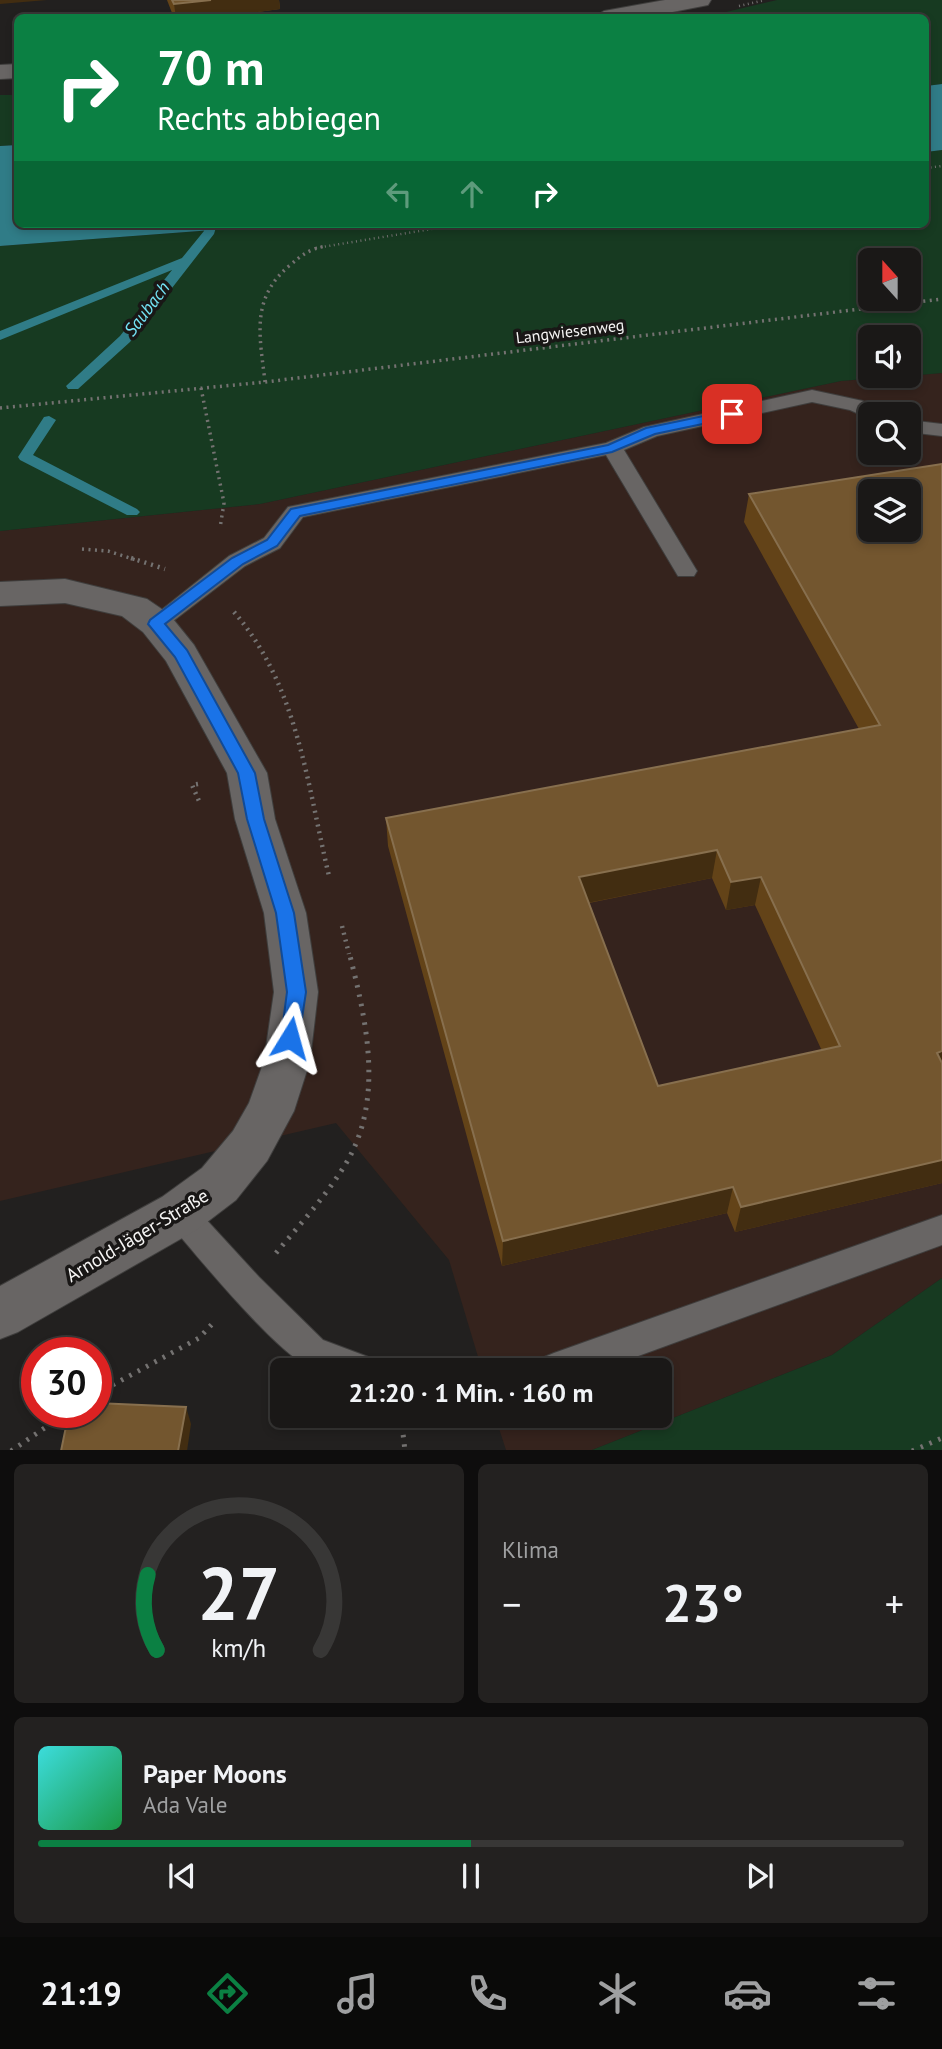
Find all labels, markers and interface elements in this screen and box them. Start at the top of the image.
text: 70 m [157,35,264,99]
icon: right [42,42,133,133]
text: Rechts abbiegen [157,97,381,139]
icon: left [380,175,418,213]
icon: ahead [453,175,491,213]
icon: right [526,175,564,213]
north arrow [858,248,920,312]
map controls [858,248,921,542]
water label: Saubach [119,277,175,340]
street label: Langwiesenweg [515,314,625,348]
button: sound [858,325,921,388]
pin [702,384,762,444]
icon: arrive [713,395,751,433]
button: search [858,402,921,465]
button: layers [858,479,921,542]
position arrow [253,1001,327,1075]
street label: Arnold-Jäger-Straße [61,1183,213,1287]
speed limit sign: 30 [21,1337,112,1428]
text: 21:20 · 1 Min. · 160 m [348,1376,594,1409]
text: Klima [502,1535,559,1564]
text: 27 [198,1546,280,1640]
text: 23° [662,1569,744,1636]
text: − [502,1579,521,1628]
text: + [885,1579,904,1628]
text: km/h [212,1631,266,1663]
text: Paper Moons [143,1757,287,1790]
text: Ada Vale [143,1790,227,1819]
icon: previous [163,1857,201,1895]
icon: pause [452,1857,490,1895]
icon: next [741,1857,779,1895]
icon: directions [203,1969,252,2018]
icon: music [333,1969,382,2018]
icon: phone [463,1969,512,2018]
icon: climate [593,1969,642,2018]
icon: car [723,1969,772,2018]
icon: filters [852,1969,901,2018]
text: 21:19 [40,1972,122,2014]

